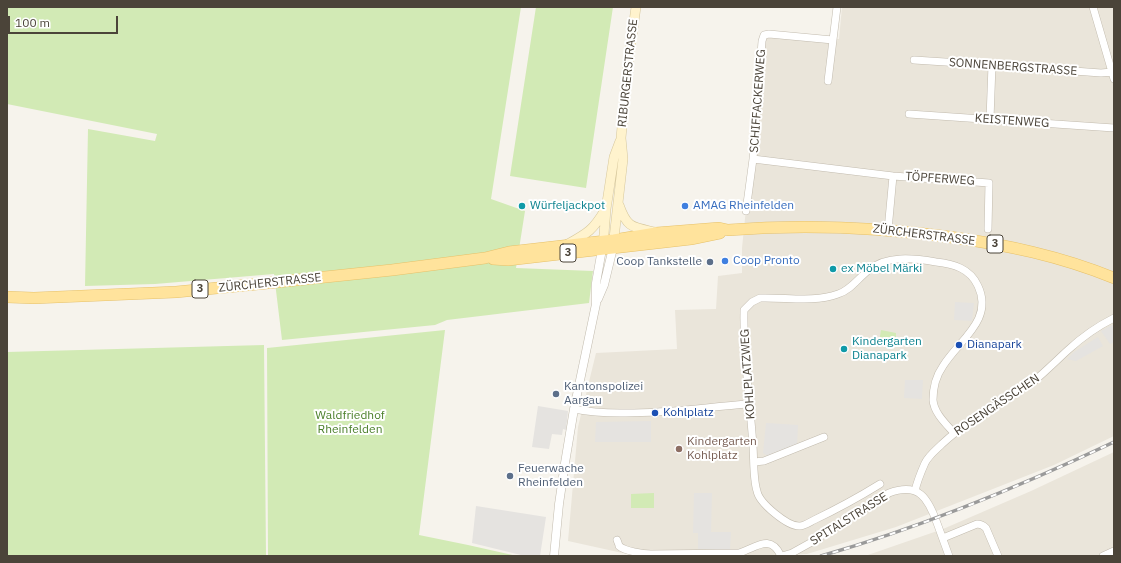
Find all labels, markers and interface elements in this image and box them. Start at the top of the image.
scale bar [10,8,120,34]
text: 100 m [15,15,50,30]
street label: RIBURGERSTRASSE [615,18,641,128]
street label: SCHIFFACKERWEG [747,49,769,153]
street label: SONNENBERGSTRASSE [948,55,1078,79]
street label: KEISTENWEG [974,111,1050,131]
street label: TÖPFERWEG [905,169,975,189]
place label: Würfeljackpot [530,199,605,213]
place label: AMAG Rheinfelden [693,199,794,213]
marker: Würfeljackpot [517,201,527,211]
marker: AMAG Rheinfelden [680,201,690,211]
street label: ZÜRCHERSTRASSE [872,222,976,248]
road number: 3 [987,235,1003,253]
road number: 3 [560,244,576,262]
place label: Coop Pronto [733,254,800,268]
place label: Coop Tankstelle [616,255,702,269]
marker: Coop Pronto [720,256,730,266]
marker: Coop Tankstelle [705,257,715,267]
place label: ex Möbel Märki [841,262,922,276]
marker: ex Möbel Märki [828,264,838,274]
street label: ZÜRCHERSTRASSE [218,270,322,296]
road number: 3 [192,280,208,298]
street label: KOHLPLATZWEG [738,328,758,420]
place label: Kindergarten Dianapark [852,335,922,363]
place label: Dianapark [967,338,1022,352]
marker: Dianapark [954,340,964,350]
marker: Kindergarten Dianapark [839,344,849,354]
street label: ROSENGÄSSCHEN [952,371,1042,439]
place label: Kantonspolizei Aargau [564,380,643,408]
marker: Kantonspolizei Aargau [551,389,561,399]
place label: Kohlplatz [663,406,714,420]
marker: Kohlplatz [650,408,660,418]
park label: Waldfriedhof Rheinfelden [315,409,385,437]
place label: Kindergarten Kohlplatz [687,435,757,463]
marker: Kindergarten Kohlplatz [674,444,684,454]
place label: Feuerwache Rheinfelden [518,462,584,490]
marker: Feuerwache Rheinfelden [505,471,515,481]
street label: SPITALSTRASSE [808,489,890,549]

